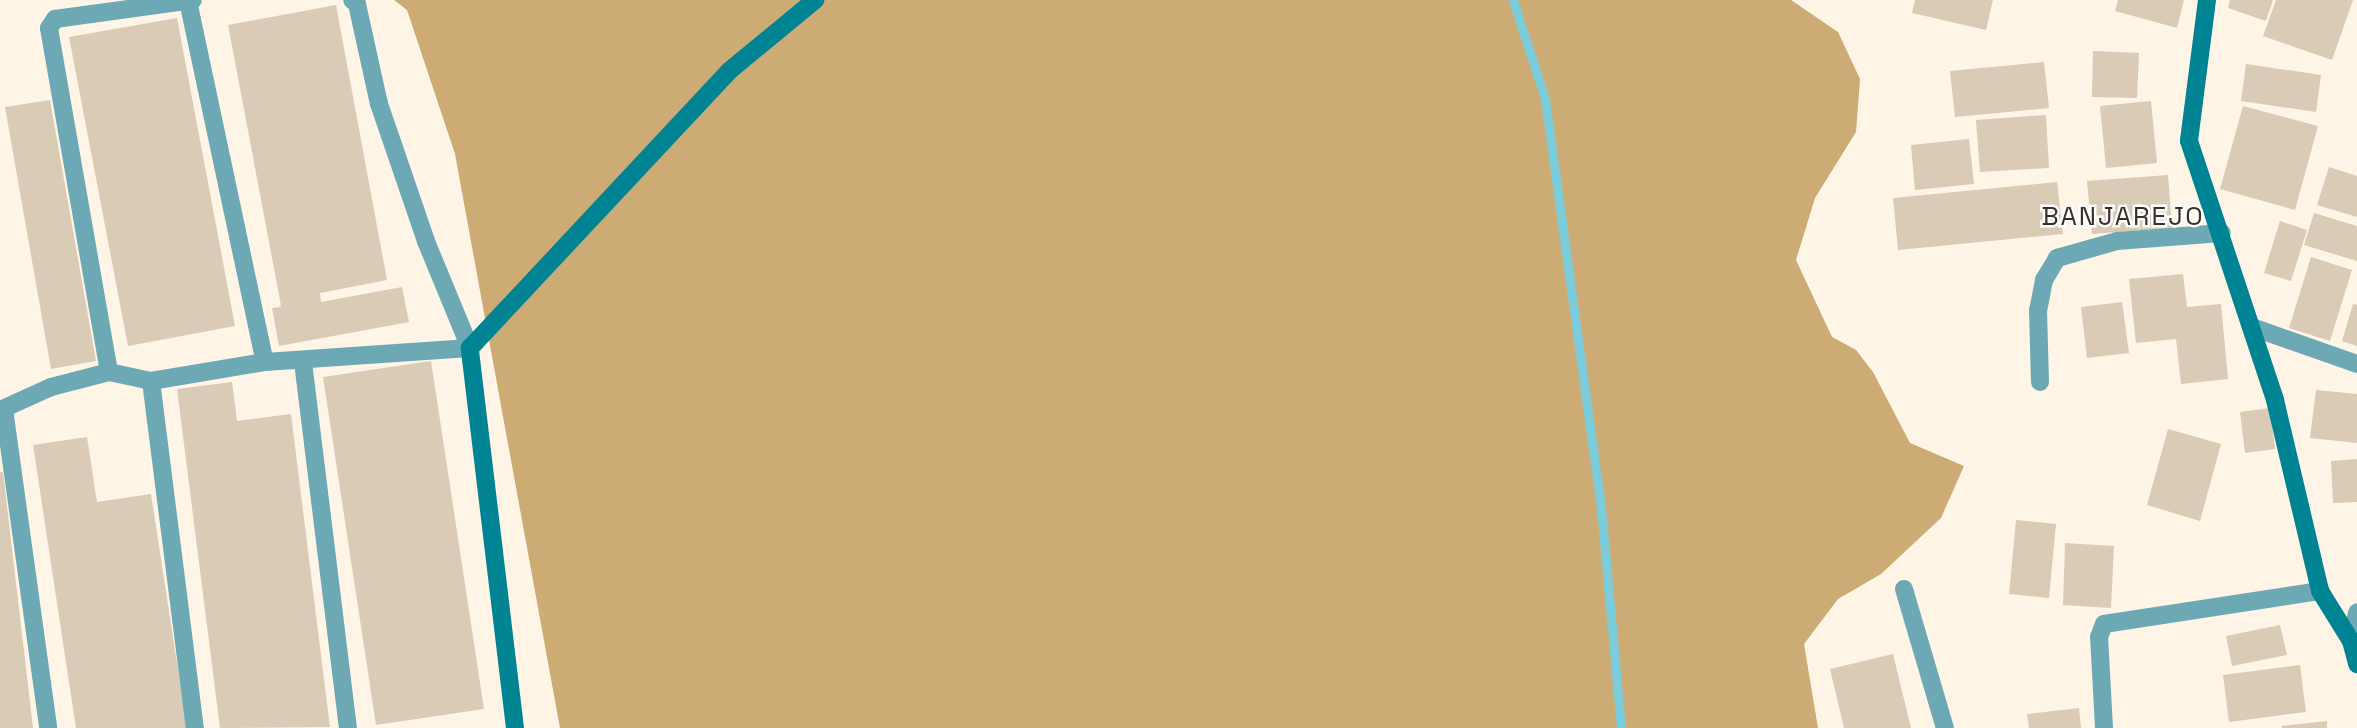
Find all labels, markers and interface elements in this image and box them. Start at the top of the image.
district label: BANJAREJO [2043,201,2203,233]

